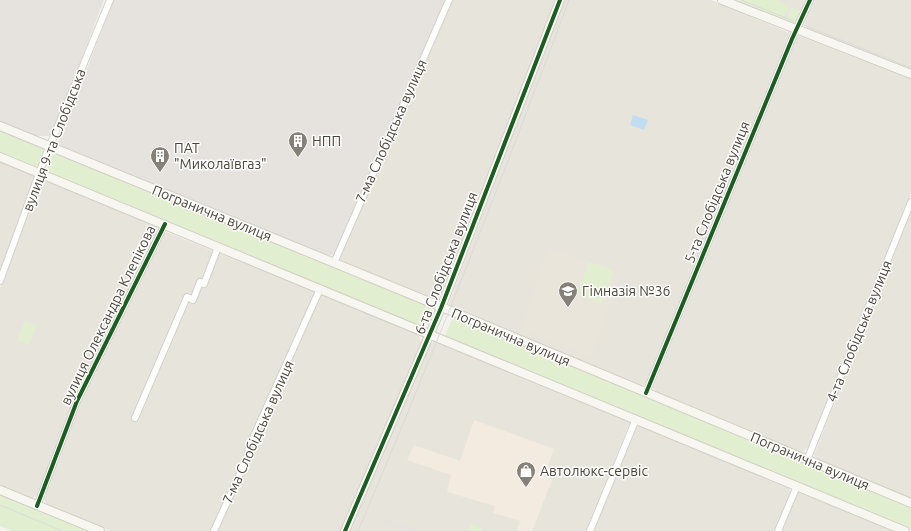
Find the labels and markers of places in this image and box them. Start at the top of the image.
building icon: НПП [287,130,309,158]
place label: НПП [312,133,341,149]
place label: ПАТ "Миколаївгаз" [174,140,266,172]
building icon: ПАТ "Миколаївгаз" [149,145,171,173]
school or university icon: Гімназія №36 [557,280,579,308]
place label: Гімназія №36 [582,283,671,299]
shop icon: Автолюкс-сервіс [515,460,537,488]
place label: Автолюкс-сервіс [540,463,648,479]

